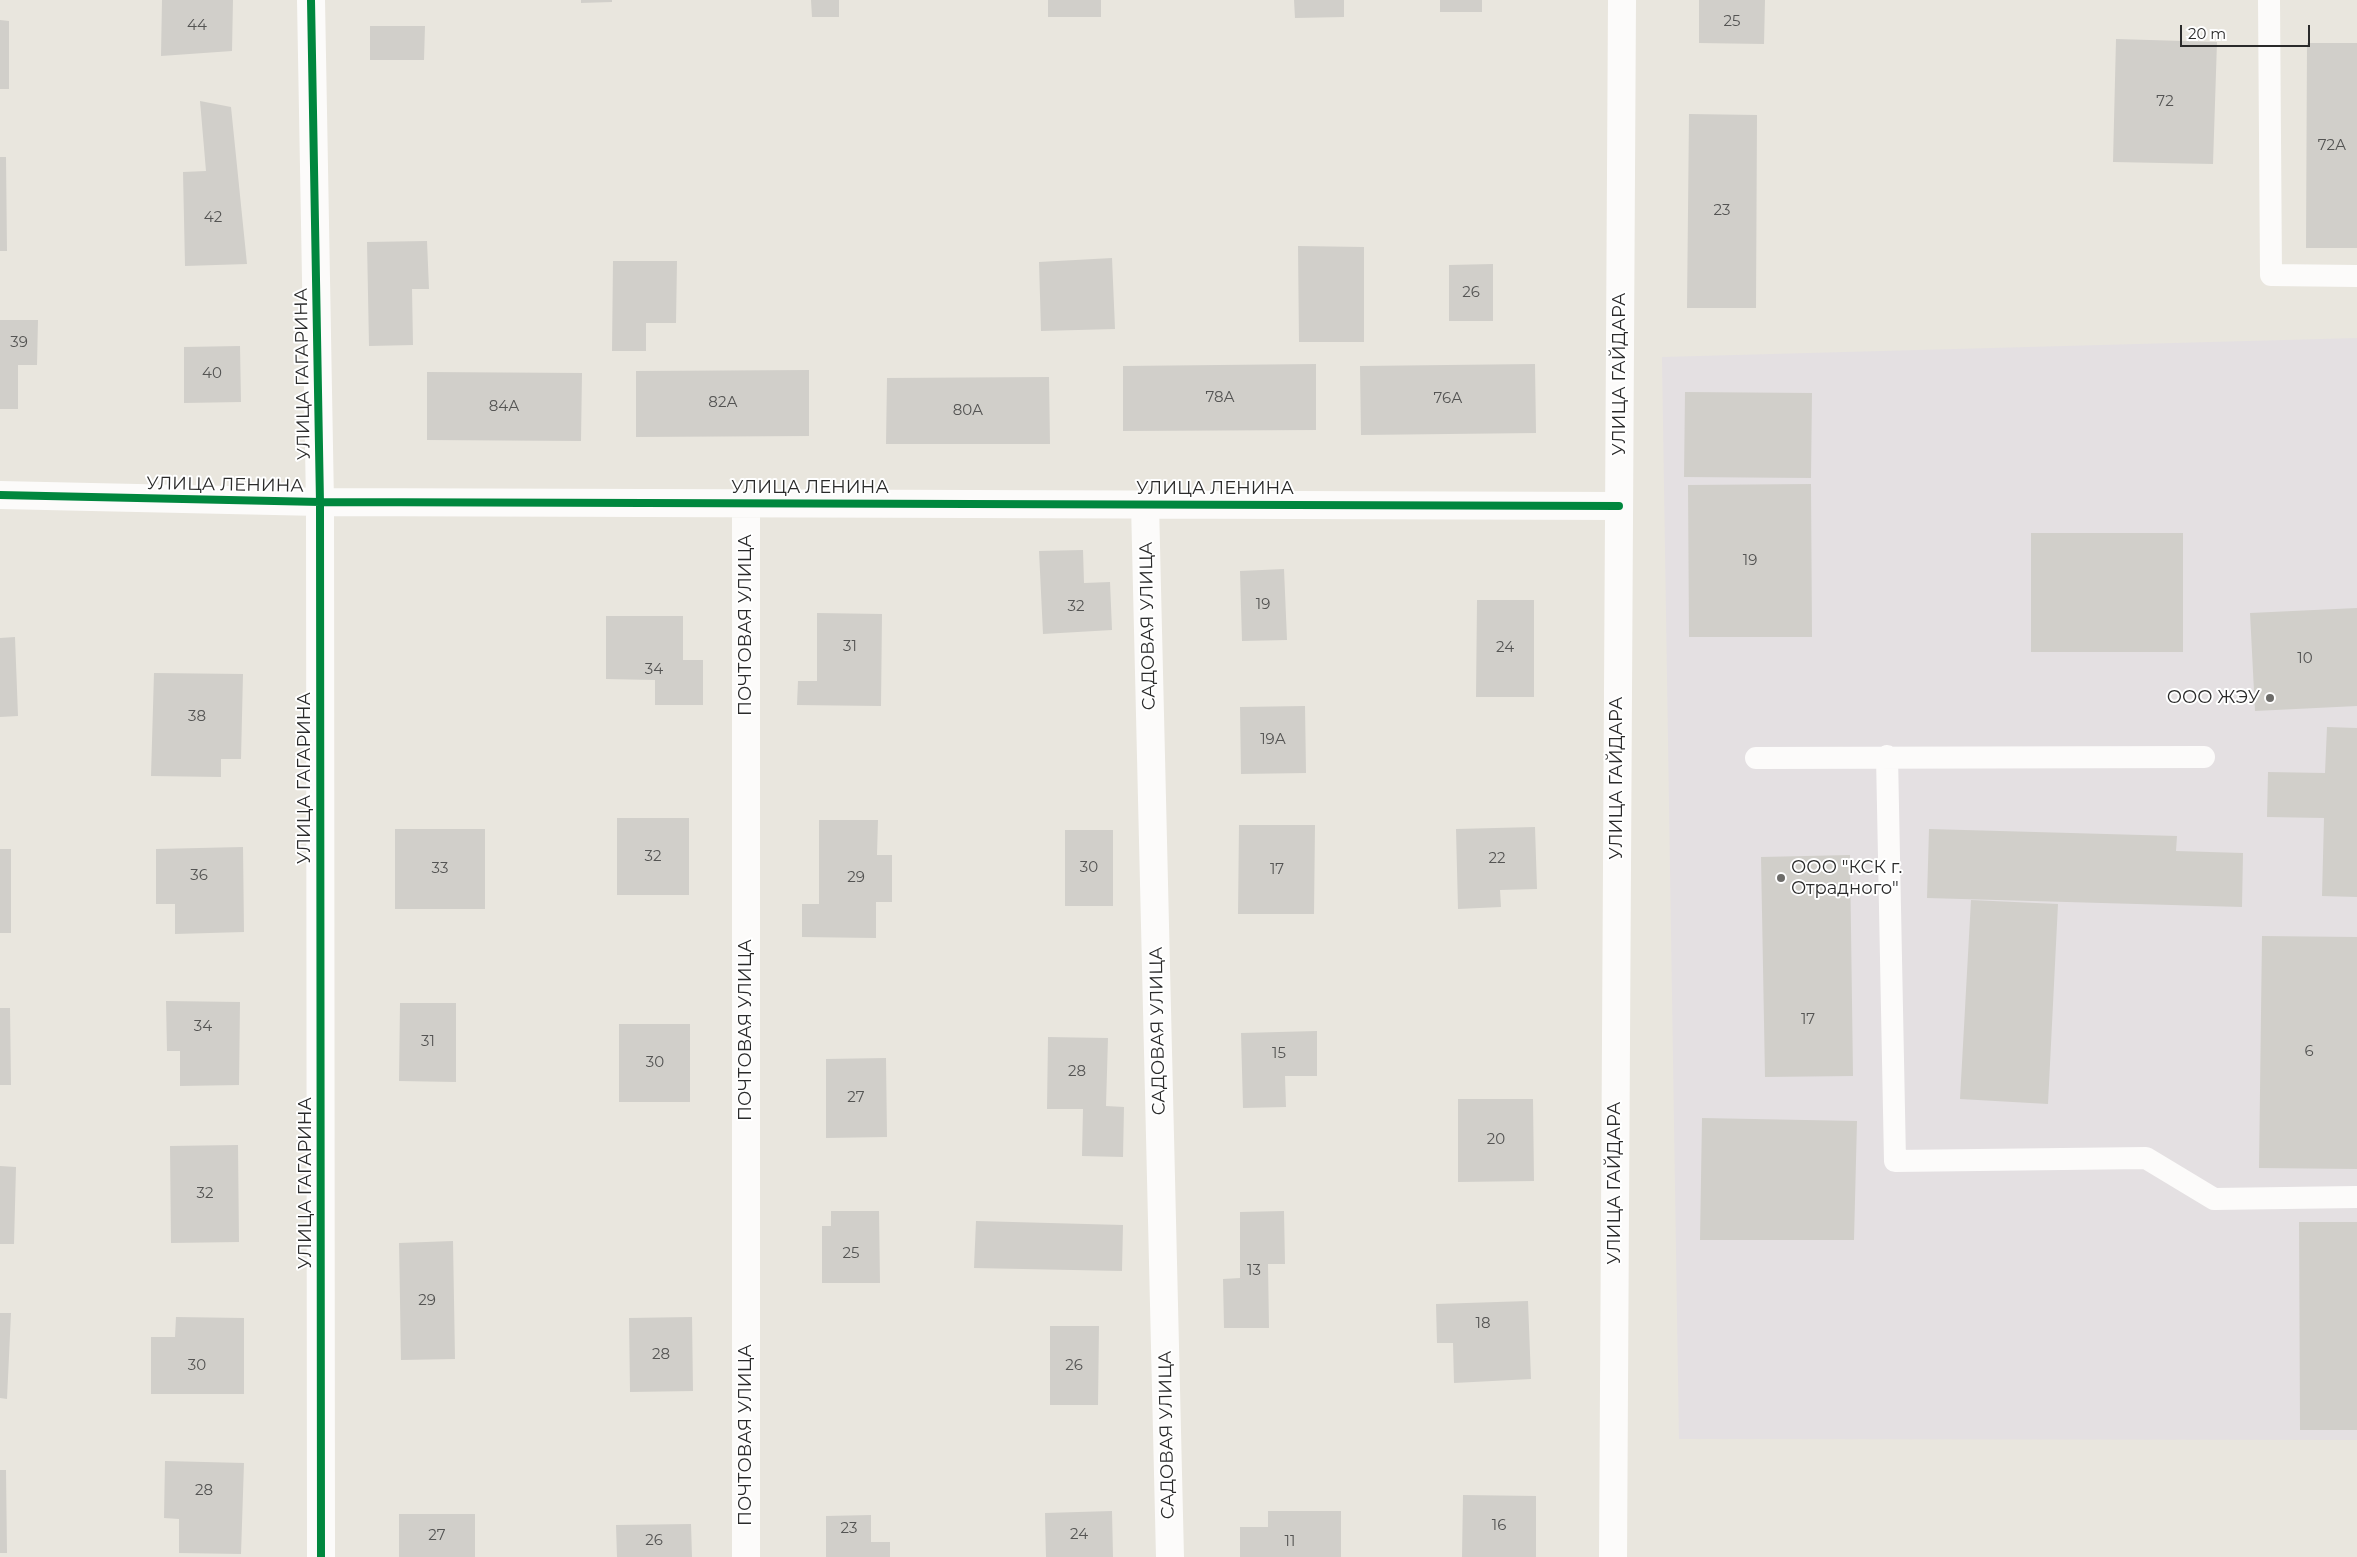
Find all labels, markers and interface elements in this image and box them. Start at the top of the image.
house number: 25 [1723,13,1741,31]
scale bar [2182,15,2312,47]
house number: 44 [187,17,207,35]
text: 20 m [2188,24,2226,43]
house number: 72 [2156,93,2174,111]
house number: 72А [2318,137,2346,155]
house number: 23 [1714,202,1730,220]
house number: 42 [204,209,222,227]
house number: 26 [1462,284,1480,302]
street label: УЛИЦА ГАГАРИНА [291,288,315,460]
street label: УЛИЦА ГАЙДАРА [1609,293,1631,455]
house number: 39 [10,334,28,352]
house number: 40 [202,365,222,383]
house number: 78А [1205,389,1235,407]
house number: 76А [1434,390,1462,408]
house number: 82А [708,394,738,412]
house number: 84А [489,398,519,416]
house number: 80А [953,402,983,420]
street label: УЛИЦА ЛЕНИНА [146,473,304,497]
street label: УЛИЦА ЛЕНИНА [731,477,889,499]
street label: УЛИЦА ЛЕНИНА [1136,478,1294,500]
street label: ПОЧТОВАЯ УЛИЦА [735,534,757,716]
street label: САДОВАЯ УЛИЦА [1136,541,1160,711]
house number: 19 [1743,552,1757,570]
house number: 19 [1256,596,1270,614]
house number: 32 [1068,598,1084,616]
house number: 31 [843,638,857,656]
house number: 24 [1496,639,1514,657]
house number: 10 [2297,650,2313,668]
house number: 34 [645,661,663,679]
place label: ООО ЖЭУ [2167,687,2260,709]
street label: УЛИЦА ГАГАРИНА [294,692,316,864]
marker: ООО ЖЭУ [2264,692,2276,704]
street label: УЛИЦА ГАЙДАРА [1606,697,1628,859]
house number: 38 [188,708,206,726]
house number: 19А [1260,731,1286,749]
house number: 32 [645,848,661,866]
house number: 22 [1488,850,1506,868]
place label: ООО "КСК г. Отрадного" [1791,857,1902,900]
house number: 30 [1080,859,1098,877]
house number: 33 [432,860,448,878]
house number: 17 [1270,861,1284,879]
house number: 36 [190,867,208,885]
house number: 29 [847,869,865,887]
marker: ООО "КСК г. Отрадного" [1775,872,1787,884]
street label: ПОЧТОВАЯ УЛИЦА [735,939,757,1121]
street label: САДОВАЯ УЛИЦА [1146,946,1170,1116]
house number: 17 [1801,1011,1815,1029]
house number: 34 [194,1018,212,1036]
house number: 31 [421,1033,435,1051]
house number: 6 [2304,1043,2314,1061]
house number: 15 [1272,1045,1286,1063]
house number: 30 [646,1054,664,1072]
house number: 28 [1068,1063,1086,1081]
house number: 27 [847,1089,865,1107]
street label: УЛИЦА ГАГАРИНА [295,1097,317,1269]
street label: УЛИЦА ГАЙДАРА [1604,1102,1626,1264]
house number: 20 [1487,1131,1505,1149]
house number: 32 [197,1185,213,1203]
house number: 25 [842,1245,860,1263]
house number: 13 [1247,1262,1261,1280]
house number: 29 [418,1292,436,1310]
house number: 18 [1476,1315,1490,1333]
street label: ПОЧТОВАЯ УЛИЦА [735,1344,757,1526]
house number: 28 [652,1346,670,1364]
street label: САДОВАЯ УЛИЦА [1155,1350,1179,1520]
house number: 30 [188,1357,206,1375]
house number: 26 [1065,1357,1083,1375]
house number: 28 [195,1482,213,1500]
house number: 16 [1492,1517,1506,1535]
house number: 23 [841,1520,857,1538]
house number: 24 [1070,1526,1088,1544]
house number: 27 [428,1527,446,1545]
house number: 26 [645,1532,663,1550]
house number: 11 [1285,1533,1295,1551]

